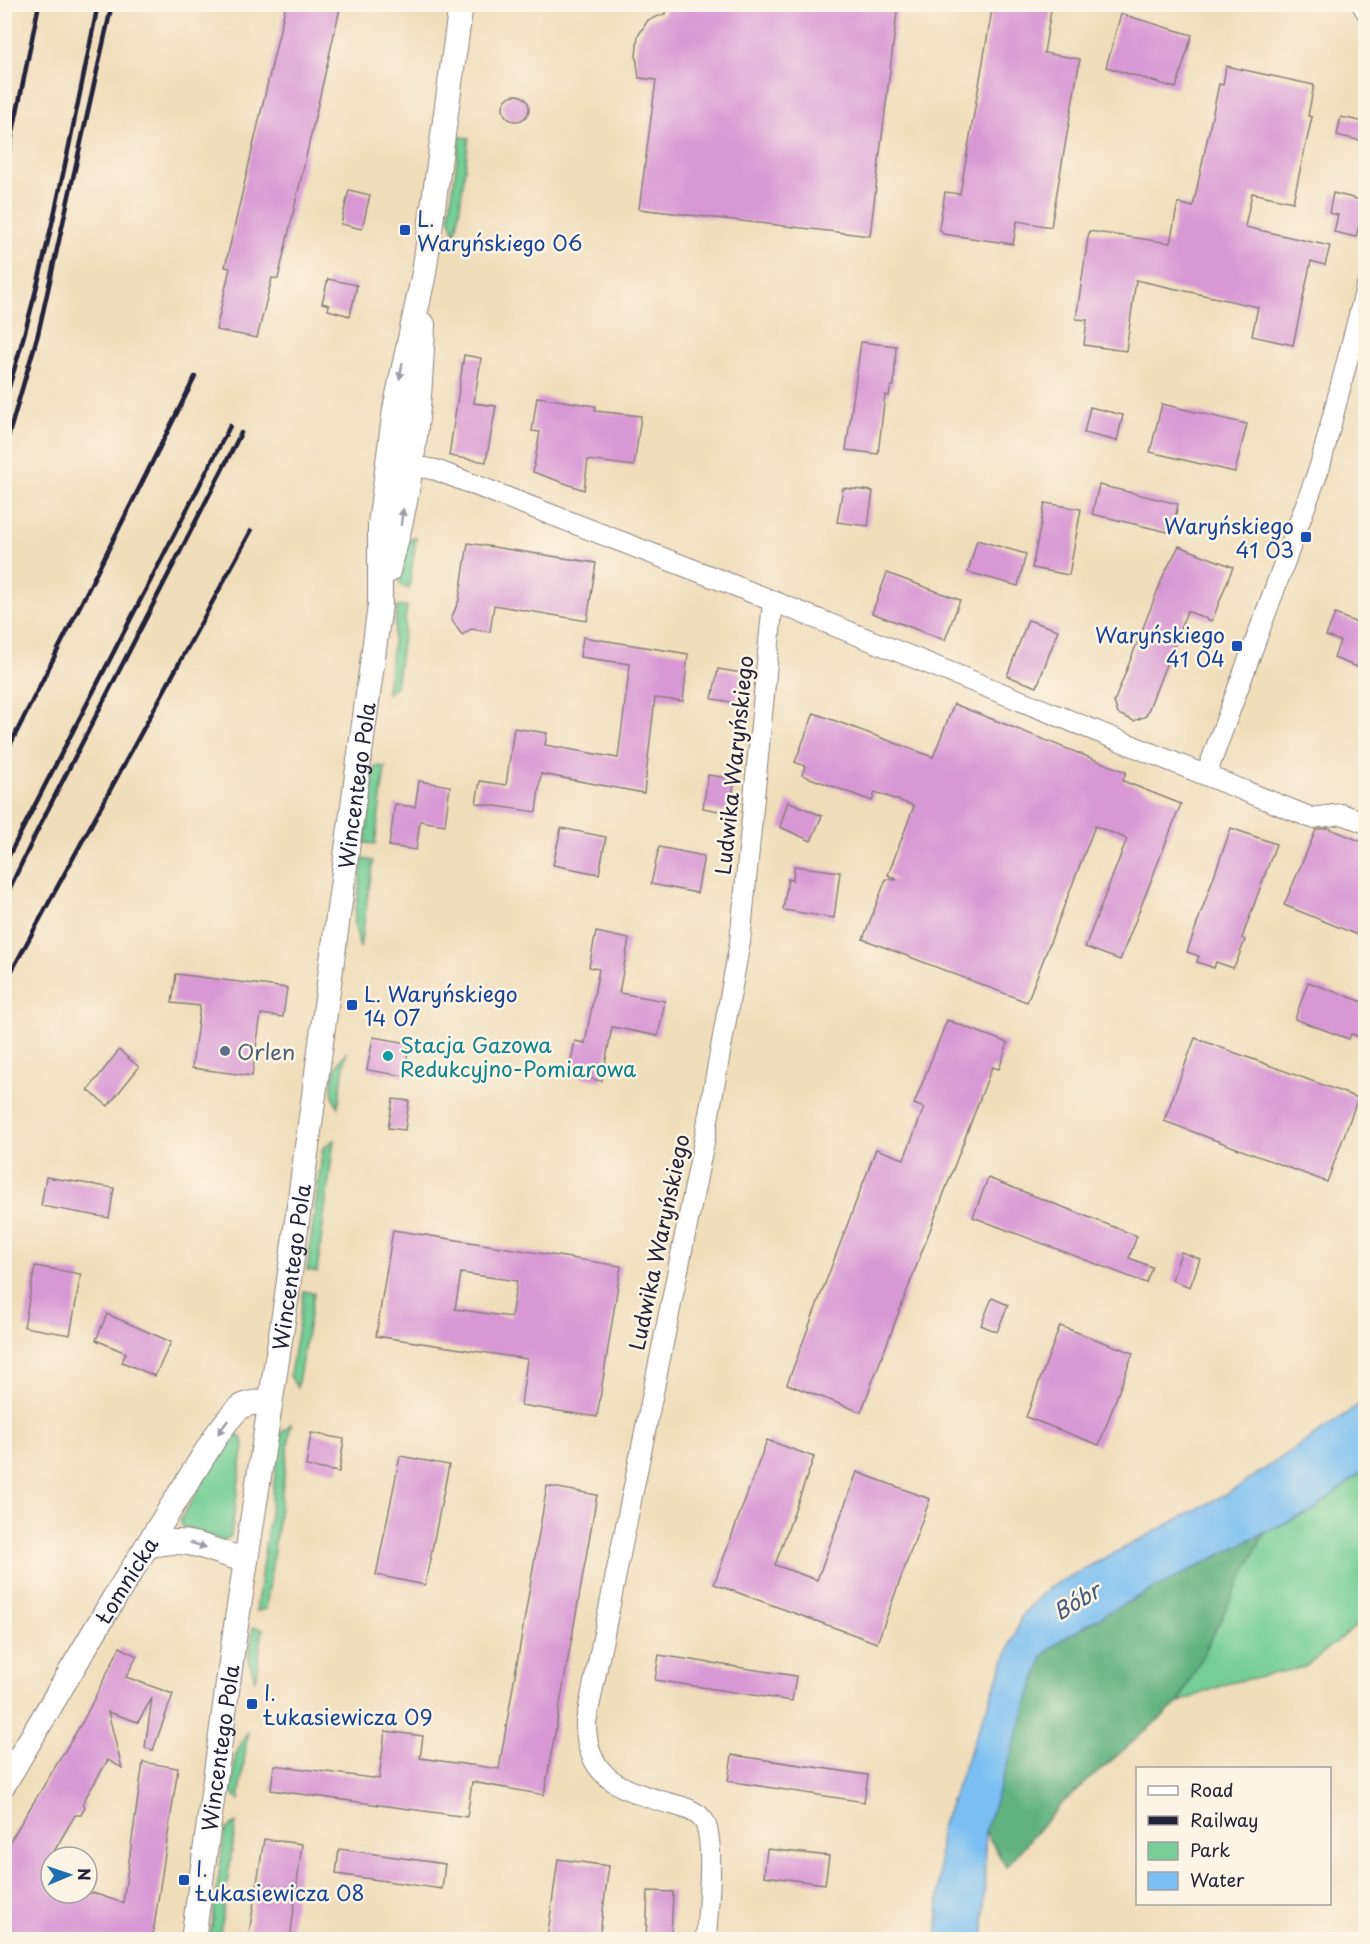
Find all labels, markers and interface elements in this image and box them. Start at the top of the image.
place label: L. Waryńskiego 06 [417,202,582,258]
marker: L. Waryńskiego 06 [398,223,412,237]
one-way arrow [397,361,406,380]
one-way arrow [398,508,407,527]
place label: Waryńskiego 41 03 [1164,509,1294,565]
marker: Waryńskiego 41 03 [1299,530,1313,544]
place label: Waryńskiego 41 04 [1095,618,1225,674]
marker: Waryńskiego 41 04 [1230,639,1244,653]
street label: Ludwika Waryńskiego [706,654,760,876]
street label: Wincentego Pola [329,700,383,871]
place label: L. Waryńskiego 14 07 [364,977,518,1033]
marker: L. Waryńskiego 14 07 [345,998,359,1012]
place label: Stacja Gazowa Redukcyjno-Pomiarowa [400,1028,636,1084]
place label: Orlen [237,1035,295,1067]
marker: Orlen [218,1044,232,1058]
marker: Stacja Gazowa Redukcyjno-Pomiarowa [381,1049,395,1063]
street label: Ludwika Waryńskiego [619,1131,697,1353]
street label: Wincentego Pola [263,1182,318,1353]
one-way arrow [217,1419,229,1435]
street label: Łomnicka [86,1530,165,1630]
one-way arrow [189,1541,207,1550]
water label: Bóbr [1046,1572,1108,1627]
street label: Wincentego Pola [192,1662,246,1833]
place label: I. Łukasiewicza 09 [262,1676,433,1732]
marker: I. Łukasiewicza 09 [245,1697,259,1711]
legend [1136,1767,1331,1905]
text: Road [1190,1776,1234,1803]
text: Railway [1190,1806,1258,1833]
text: Park [1190,1836,1230,1863]
north arrow [39,1845,99,1905]
place label: I. Łukasiewicza 08 [194,1852,365,1908]
text: Water [1190,1866,1245,1893]
text: N [73,1868,97,1881]
marker: I. Łukasiewicza 08 [177,1873,191,1887]

